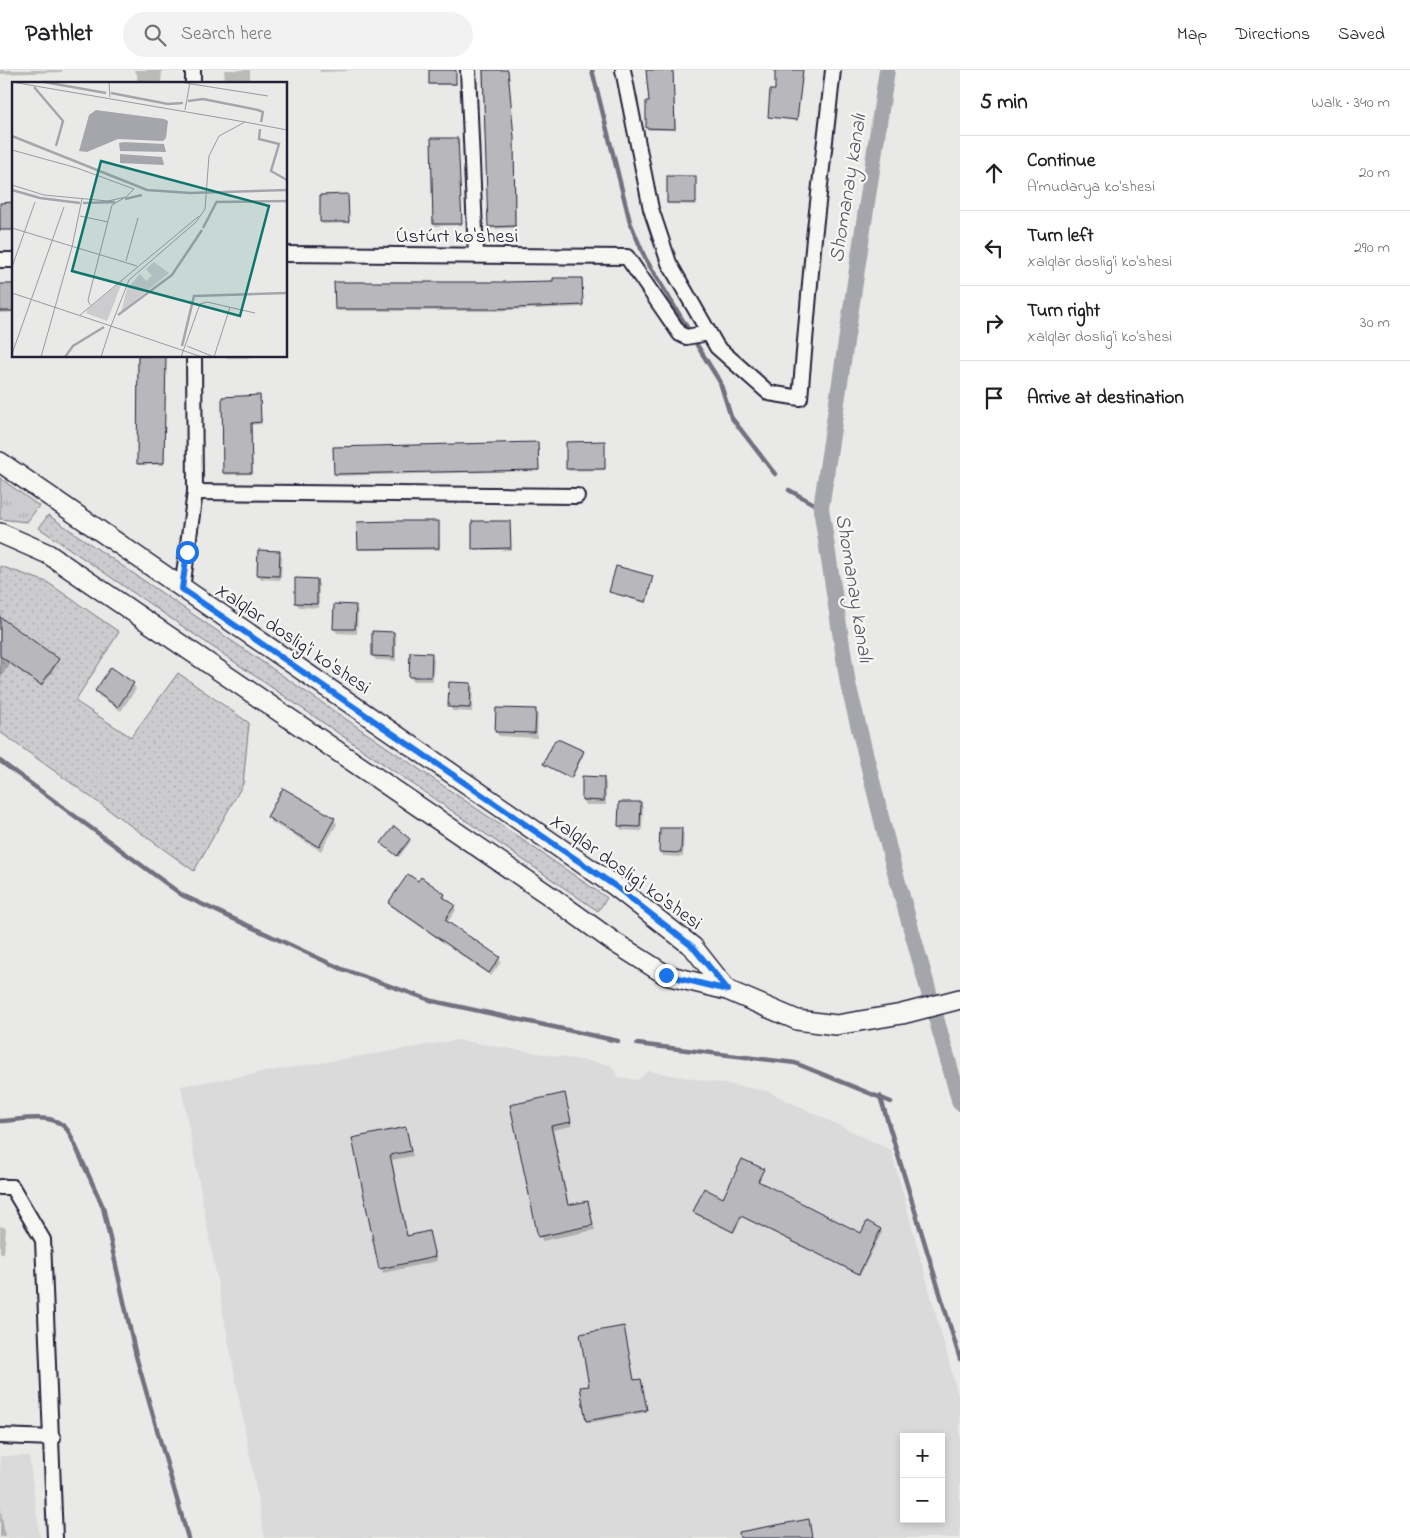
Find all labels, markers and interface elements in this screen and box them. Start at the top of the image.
search box [123,12,473,57]
text: Pathlet [25,17,93,52]
icon: search [141,21,169,49]
text: Search here [181,21,272,48]
text: Map [1177,22,1207,48]
text: Directions [1235,22,1310,48]
text: Saved [1338,22,1385,48]
inset map [12,82,288,358]
text: 5 min [980,88,1028,118]
text: Walk · 340 m [1311,91,1390,115]
water label: Shomanay kanalı [822,111,876,265]
text: Continue [1027,148,1095,175]
icon: ahead [980,159,1008,187]
text: 20 m [1359,161,1390,185]
text: A'mudarya ko'shesi [1027,175,1155,199]
street label: Ústúrt ko'shesi [396,223,518,252]
text: Turn left [1027,223,1094,250]
icon: left [980,234,1008,262]
text: 290 m [1354,236,1390,260]
text: Xalqlar doslig'i ko'shesi [1027,250,1172,274]
text: Turn right [1027,298,1100,325]
icon: right [980,309,1008,337]
text: 30 m [1360,311,1390,335]
text: Xalqlar doslig'i ko'shesi [1027,325,1172,349]
icon: arrive [980,384,1008,412]
text: Arrive at destination [1027,385,1184,412]
water label: Shomanay kanalı [826,512,880,666]
route start [176,541,199,564]
street label: Xalqlar doslig'i ko'shesi [209,577,376,704]
street label: Xalqlar doslig'i ko'shesi [543,808,707,939]
route end [655,964,678,987]
map controls [900,1433,945,1523]
button: + [900,1433,945,1478]
button: − [900,1478,945,1523]

